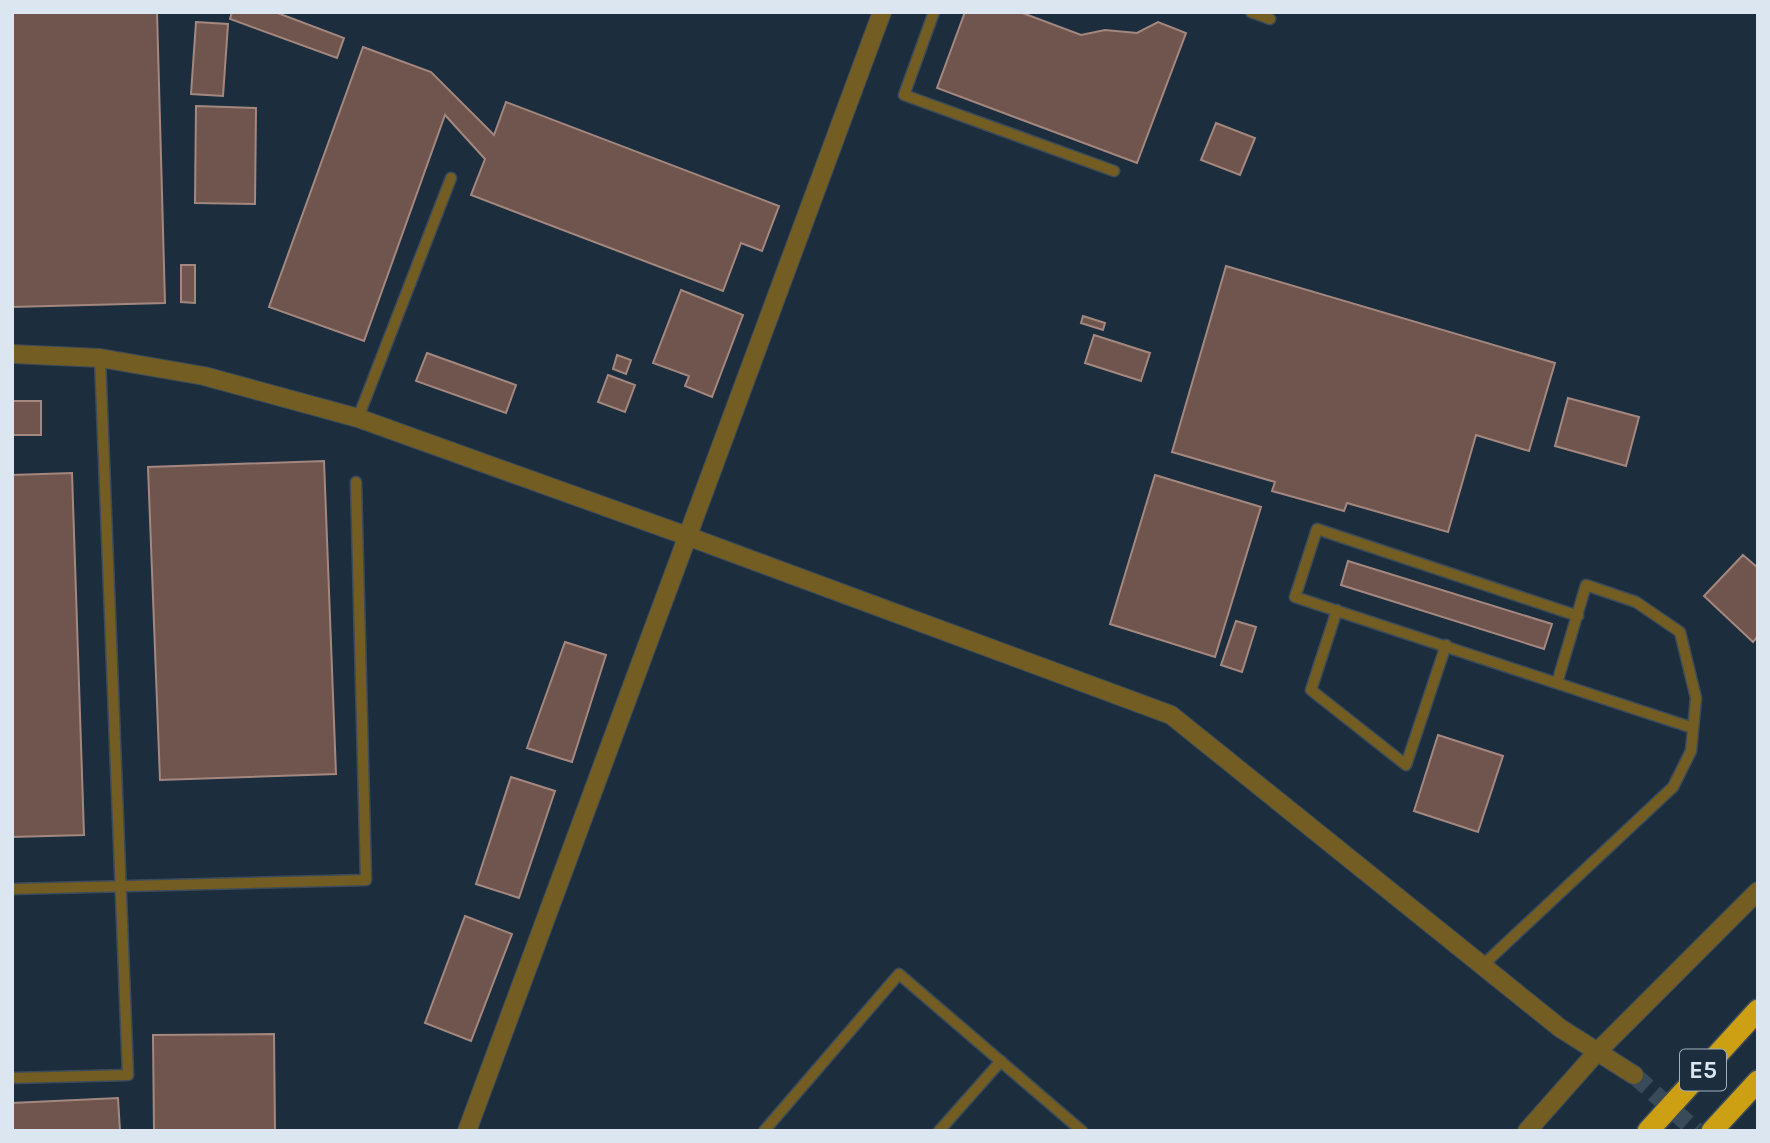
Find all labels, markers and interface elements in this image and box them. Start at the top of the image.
road number: E5 [1680,1050,1726,1090]

